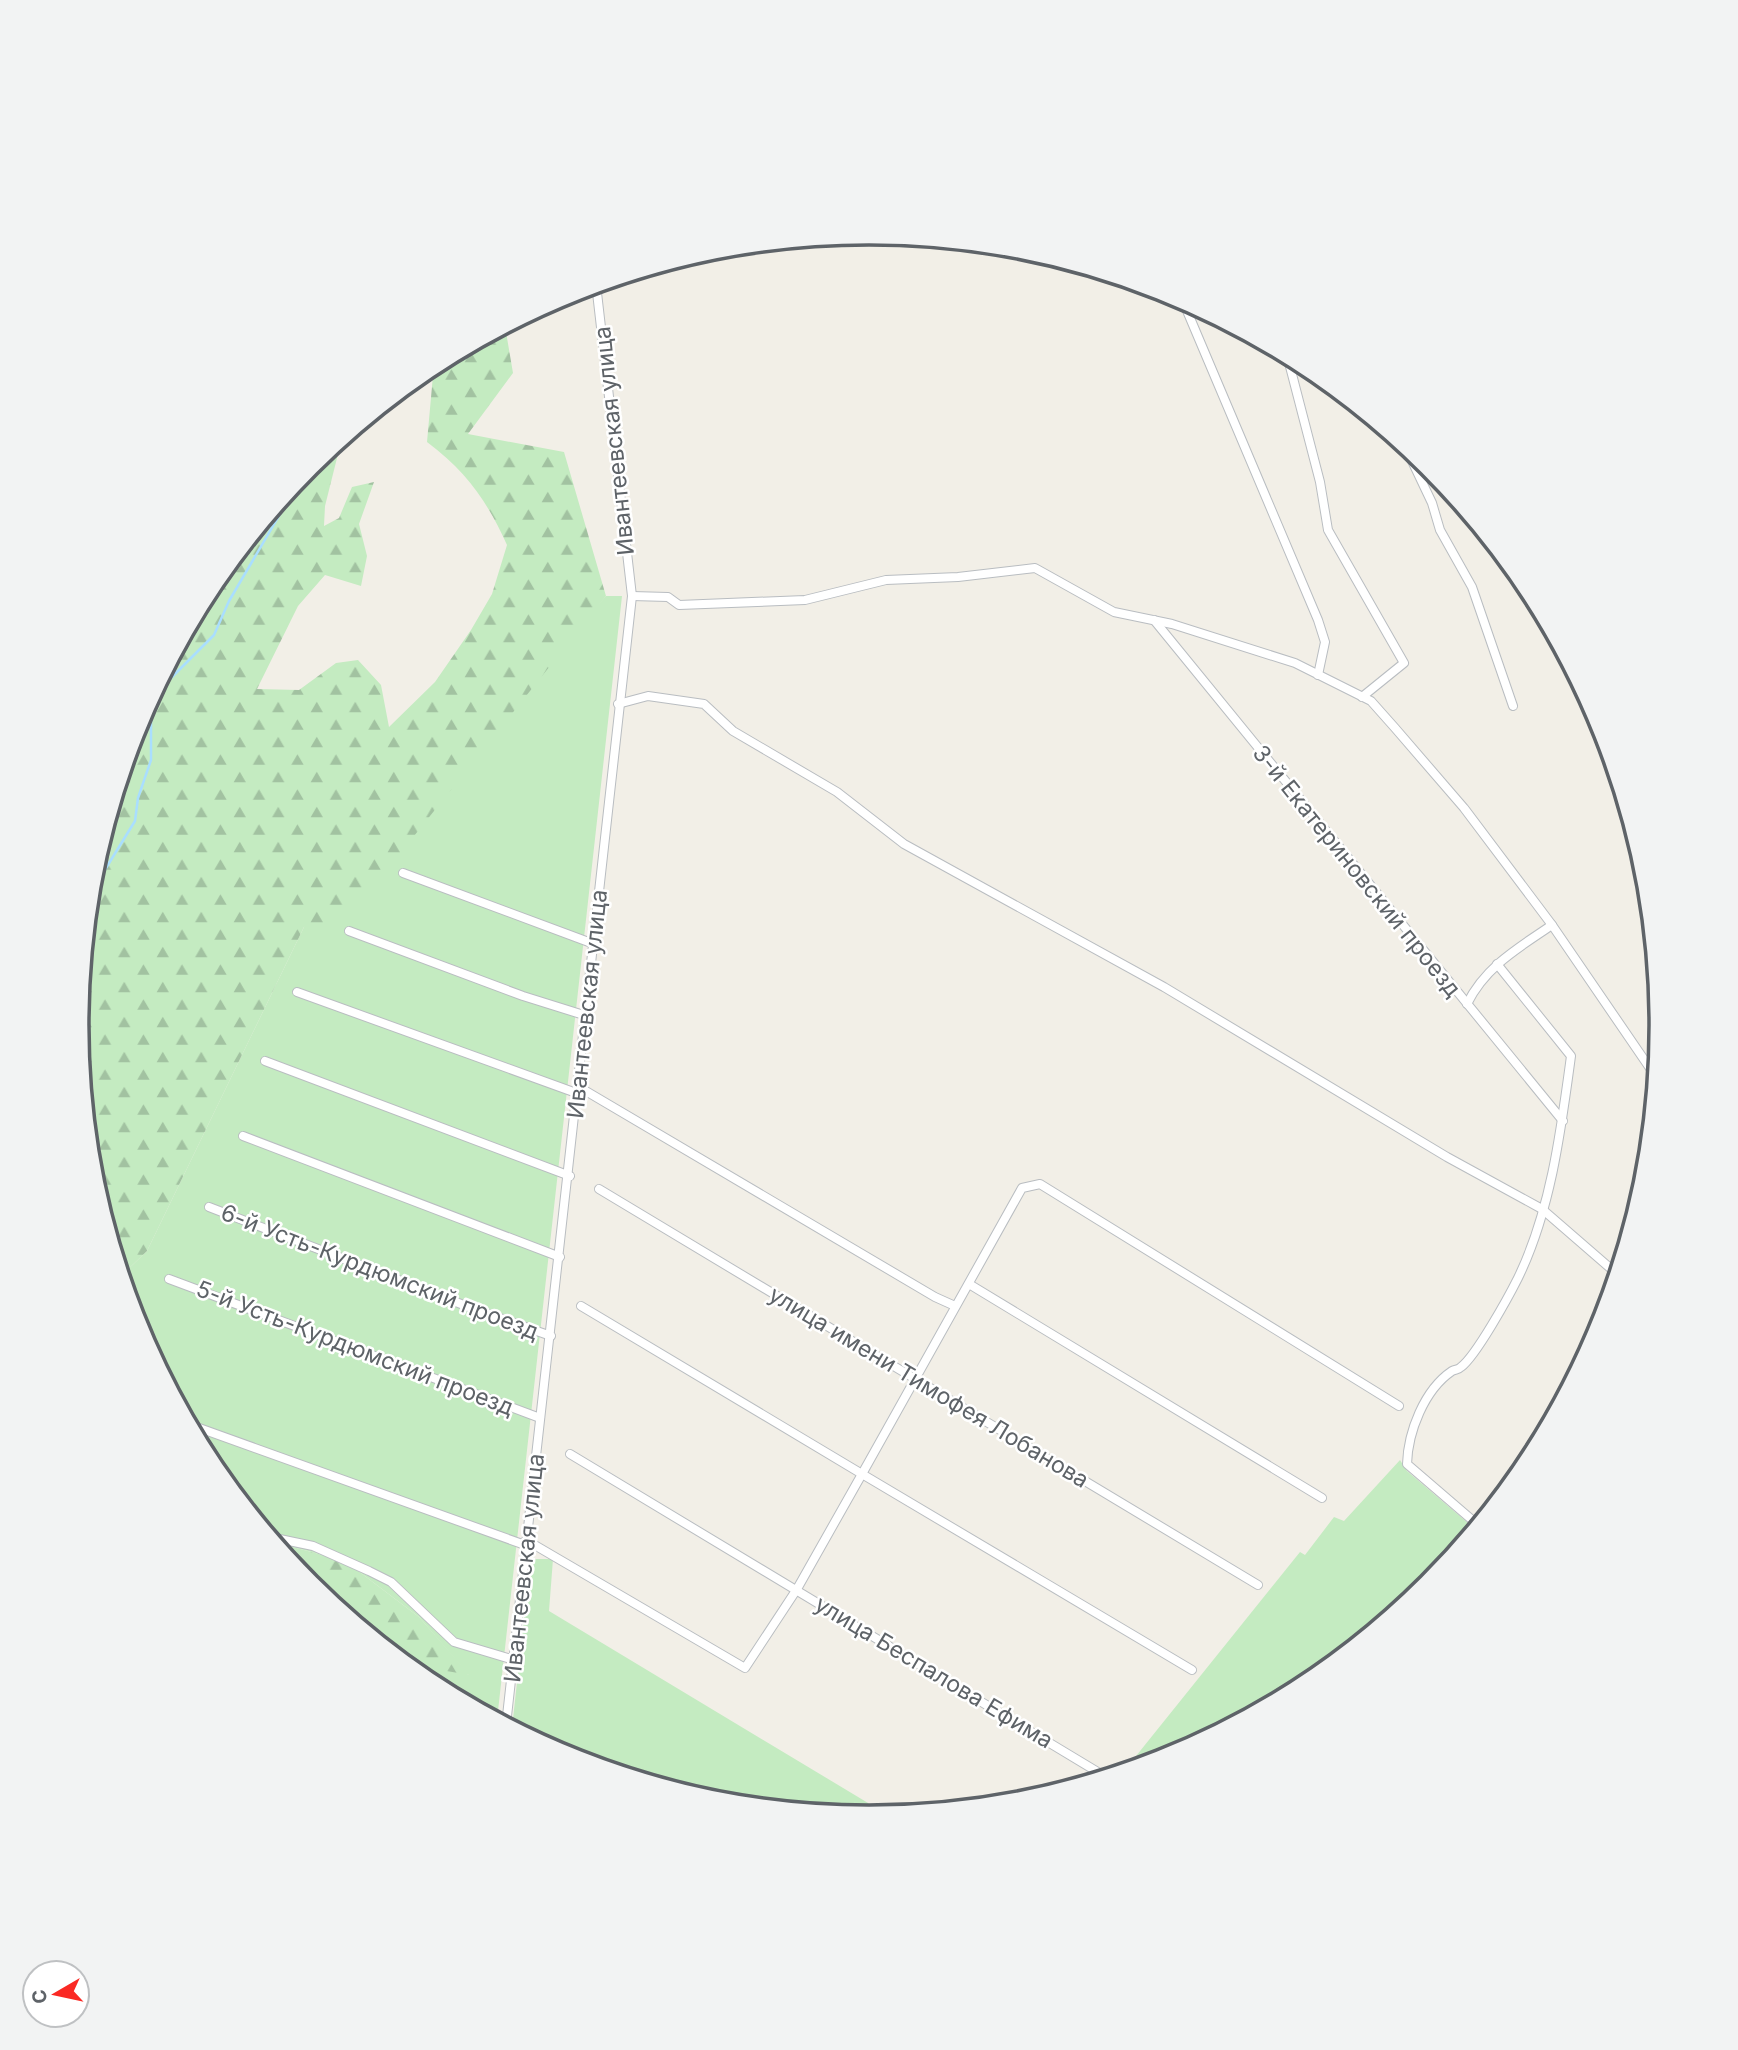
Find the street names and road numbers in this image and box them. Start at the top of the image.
street label: Ивантеевская улица [588,325,640,557]
street label: 3-й Екатериновский проезд [1247,739,1467,1003]
street label: Ивантеевская улица [561,888,613,1120]
street label: 6-й Усть-Курдюмский проезд [217,1198,543,1346]
street label: 5-й Усть-Курдюмский проезд [192,1274,518,1422]
street label: улица имени Тимофея Лобанова [764,1280,1094,1494]
street label: Ивантеевская улица [498,1452,550,1684]
street label: улица Беспалова Ефима [810,1590,1058,1754]

